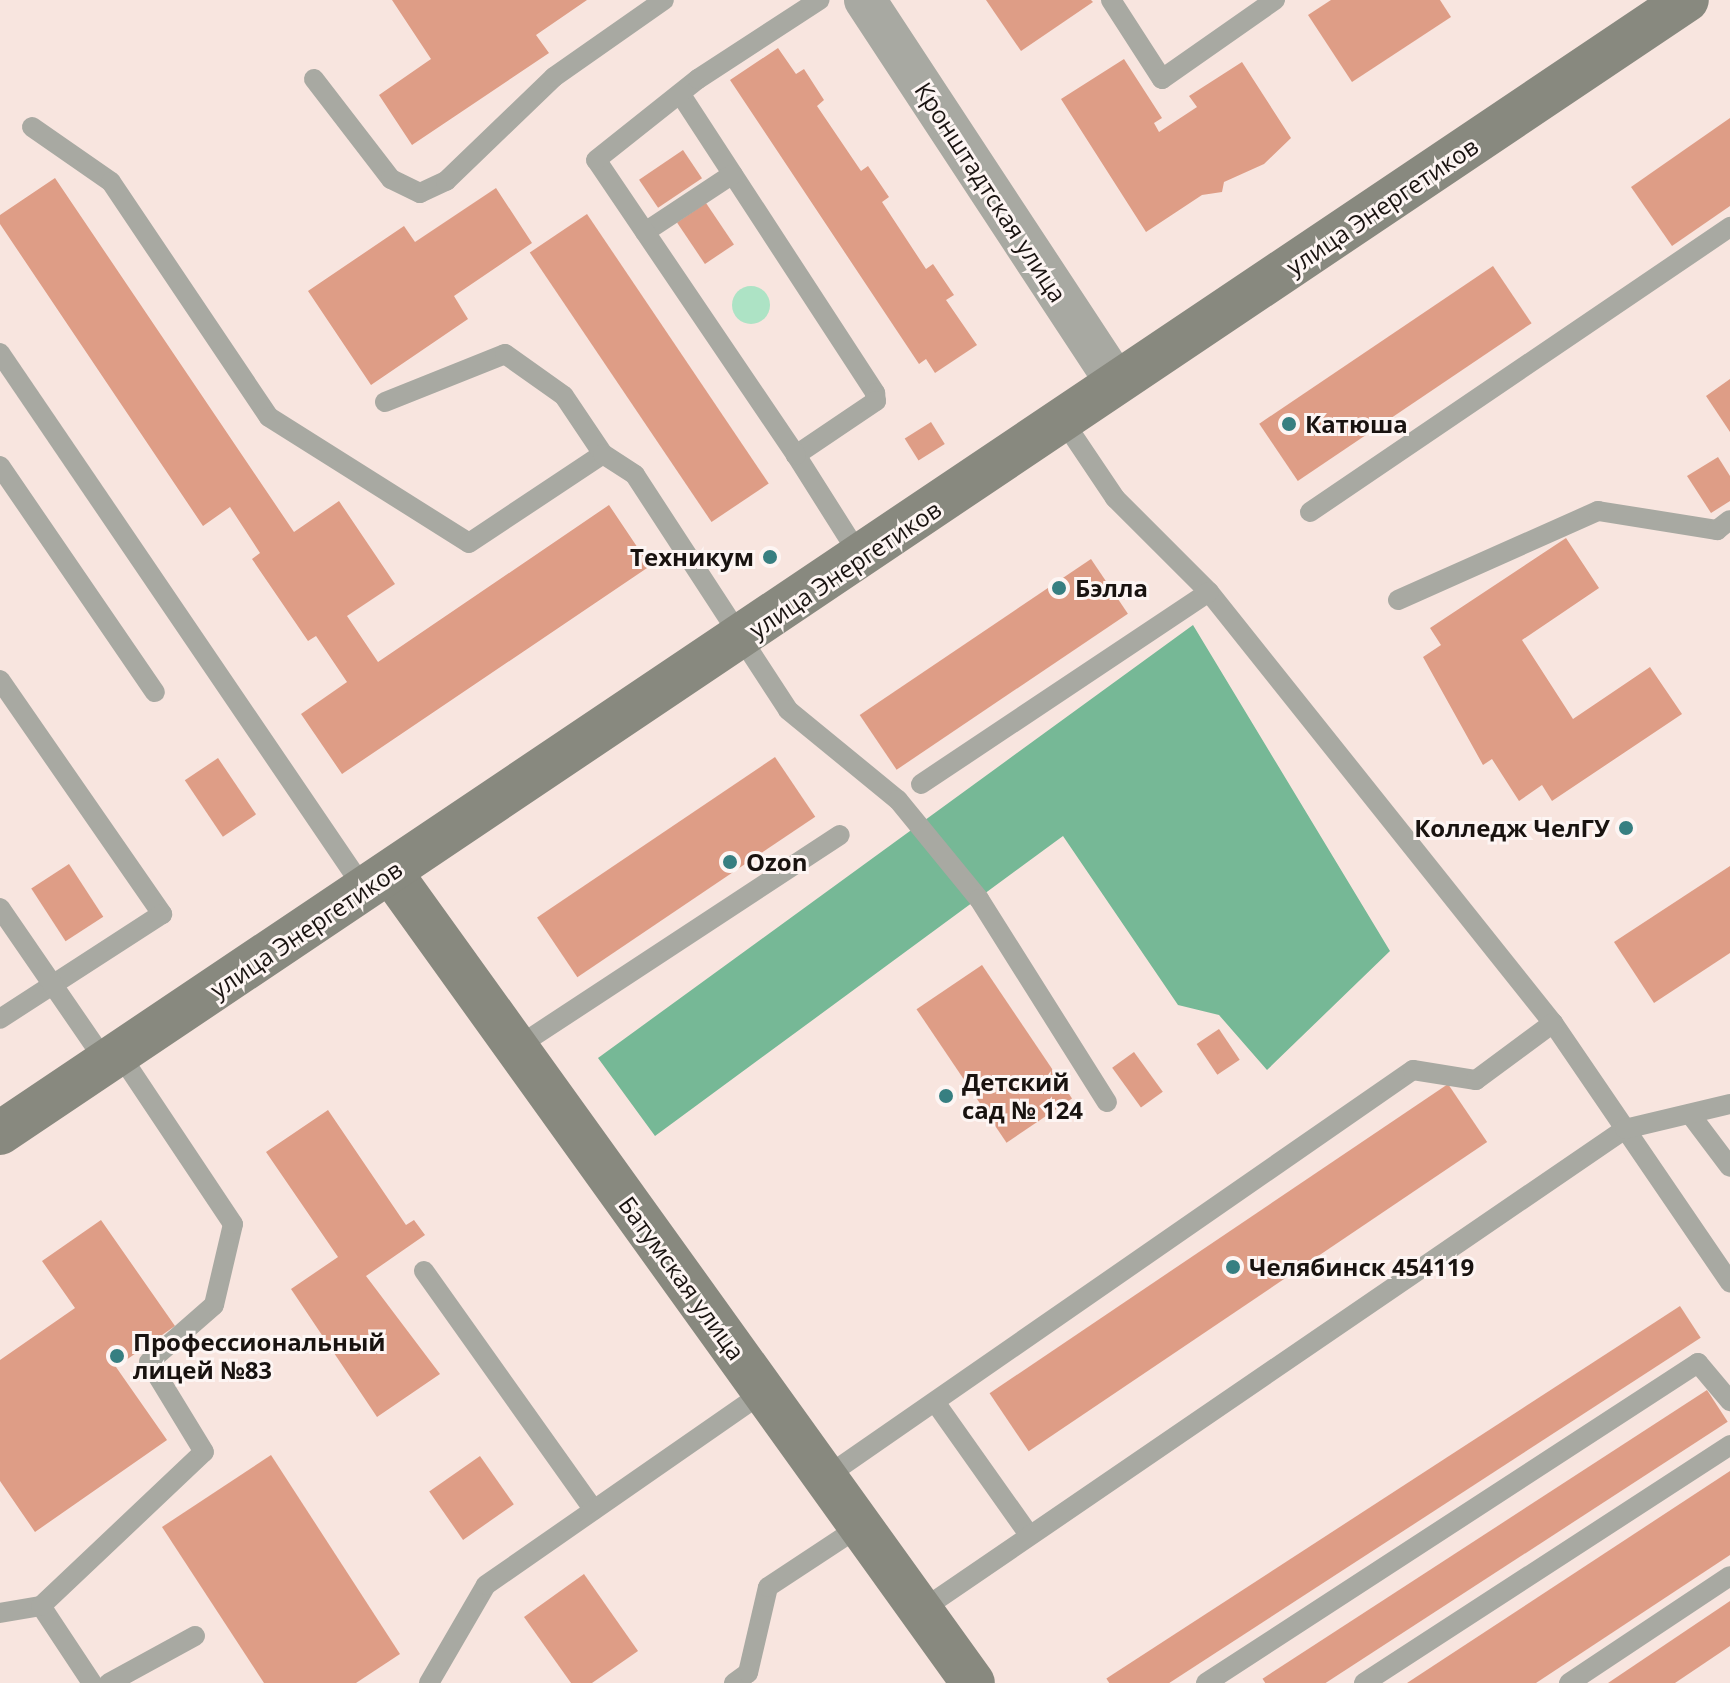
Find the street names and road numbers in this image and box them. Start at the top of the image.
street label: Кронштадтская улица [909,77,1073,307]
street label: улица Энергетиков [1281,131,1483,281]
street label: улица Энергетиков [744,494,946,644]
street label: улица Энергетиков [205,854,407,1004]
street label: Батумская улица [613,1191,751,1365]

